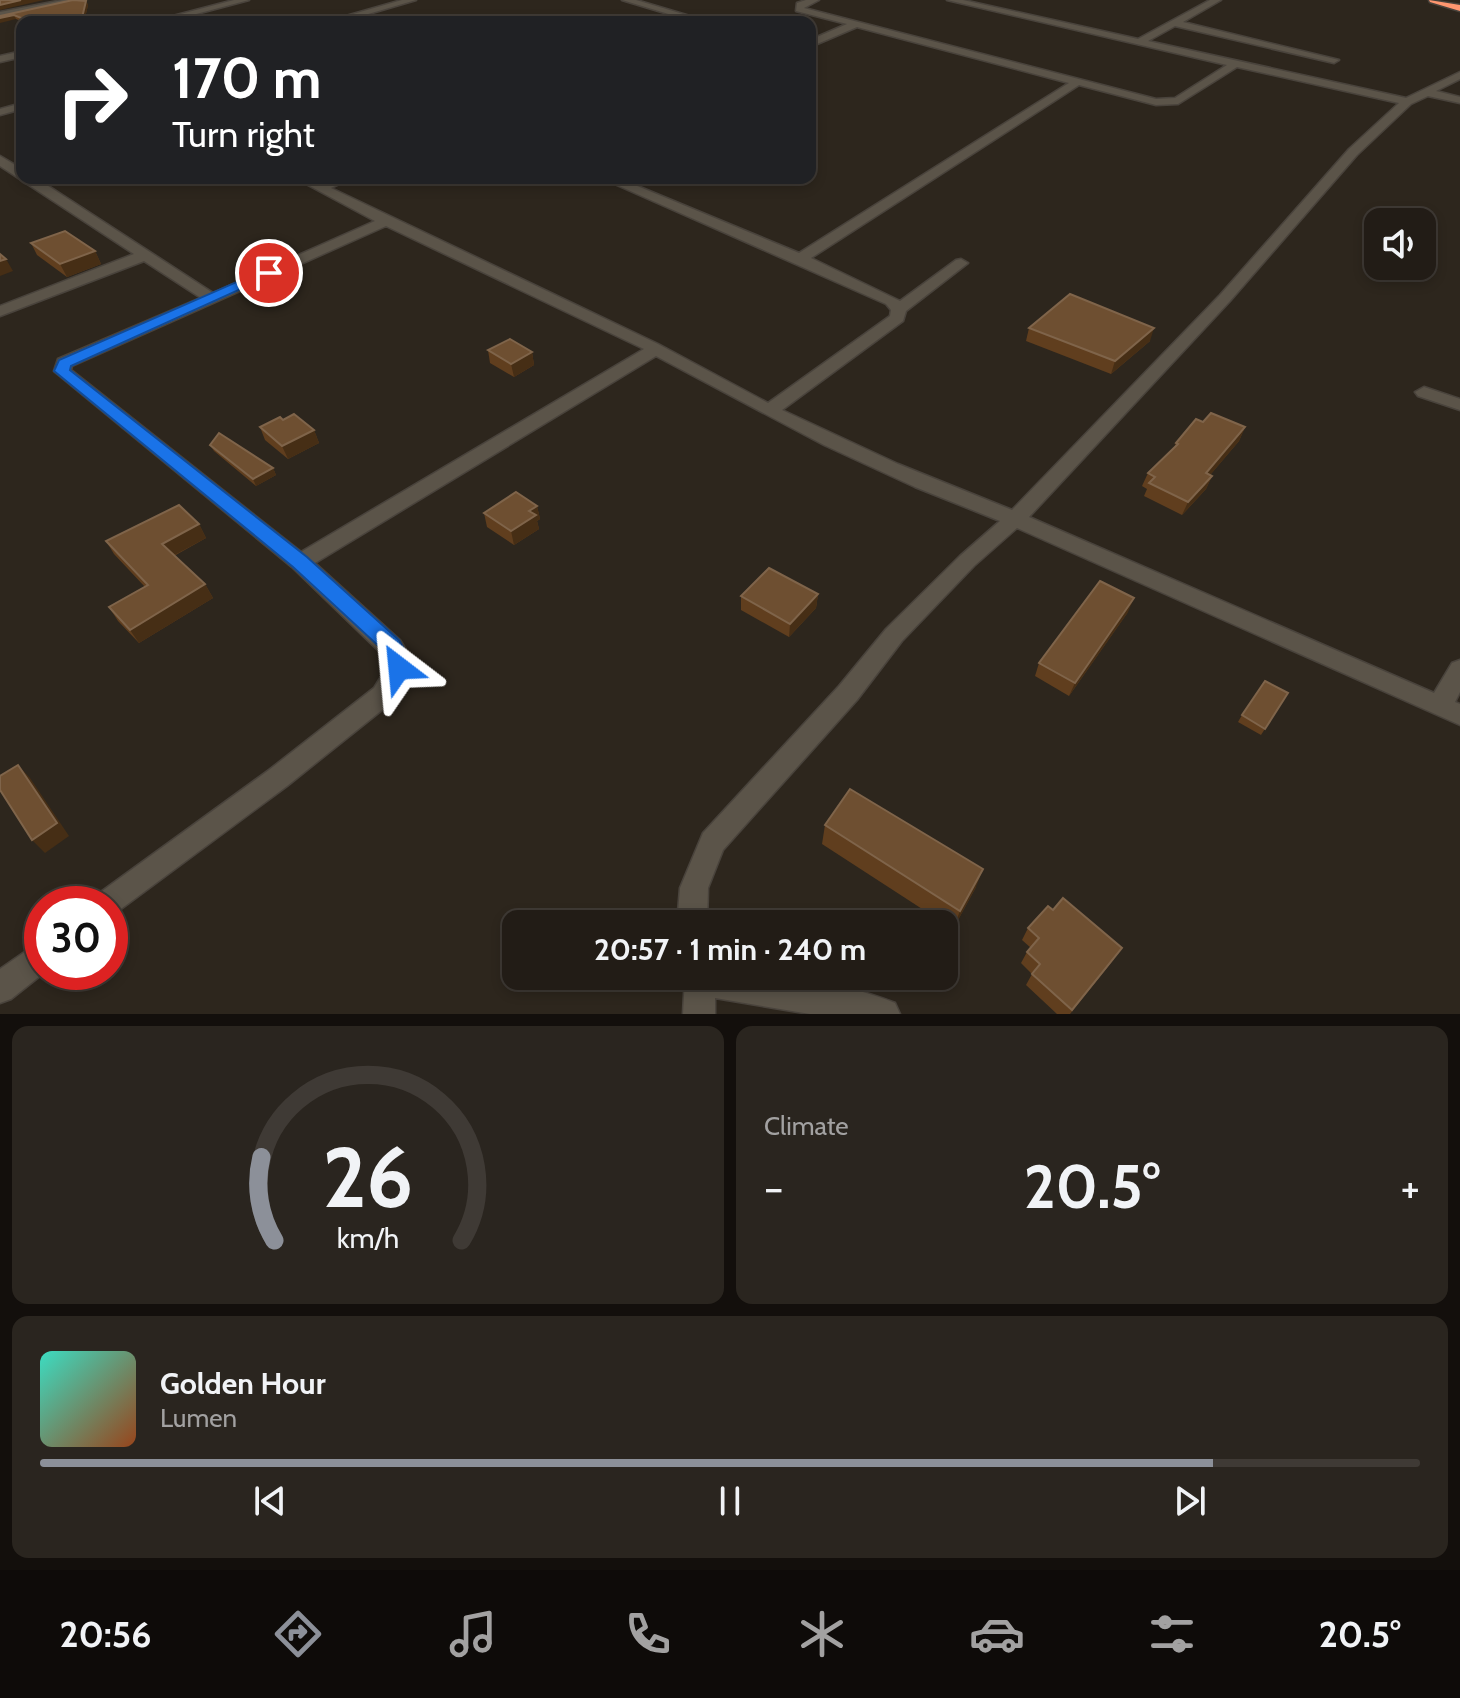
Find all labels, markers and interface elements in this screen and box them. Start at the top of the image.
text: 170 m [172,44,322,112]
icon: right [40,48,144,152]
text: Turn right [172,112,315,156]
map controls [1364,208,1436,280]
button: sound [1364,208,1436,280]
pin [235,239,303,307]
icon: arrive [247,251,291,295]
position arrow [357,626,441,710]
speed limit sign: 30 [24,886,128,990]
text: 20:57 · 1 min · 240 m [594,931,866,968]
text: Climate [764,1110,849,1142]
text: 26 [323,1127,413,1228]
text: 20.5° [1024,1150,1160,1223]
text: − [764,1161,783,1214]
text: + [1401,1161,1420,1214]
text: km/h [337,1220,399,1255]
text: Golden Hour [160,1365,326,1402]
text: Lumen [160,1402,237,1434]
icon: previous [248,1479,292,1523]
icon: pause [708,1479,752,1523]
icon: next [1168,1479,1212,1523]
icon: directions [270,1606,326,1662]
icon: music [445,1606,501,1662]
icon: phone [620,1606,676,1662]
icon: climate [794,1606,850,1662]
icon: car [969,1606,1025,1662]
icon: filters [1144,1606,1200,1662]
text: 20:56 [59,1612,151,1656]
text: 20.5° [1319,1612,1401,1656]

